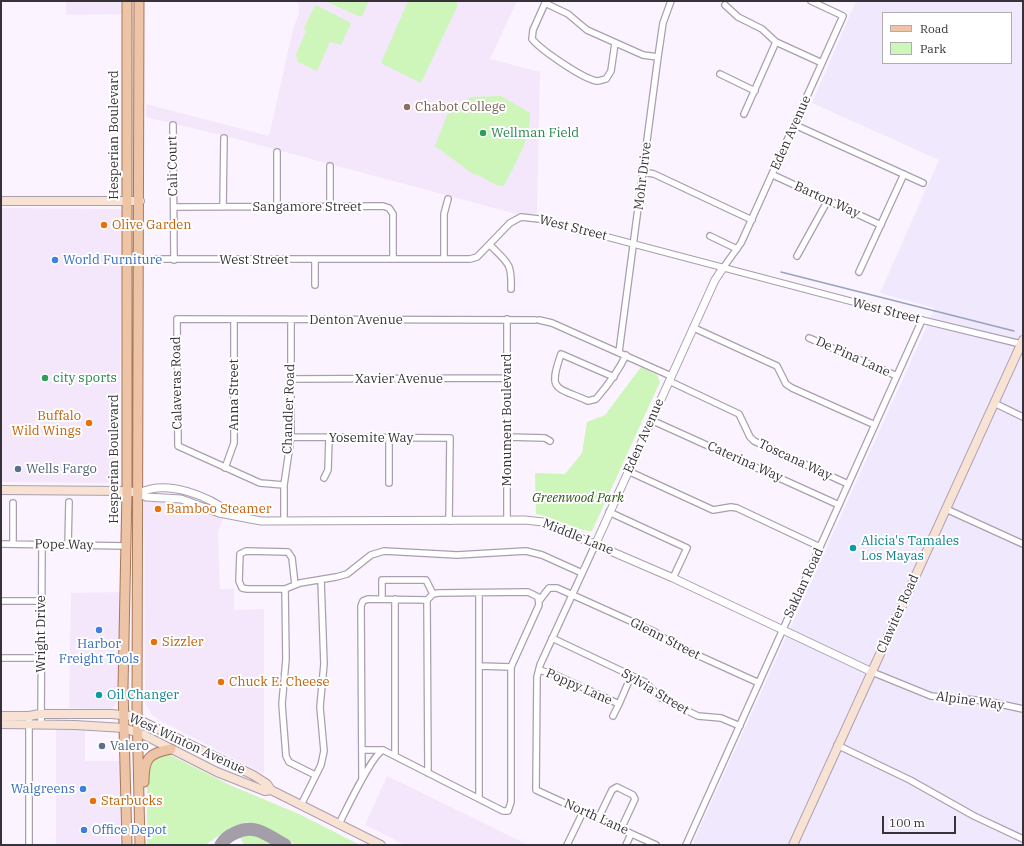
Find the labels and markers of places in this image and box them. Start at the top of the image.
place label: Chabot College [415,99,506,115]
marker: Chabot College [402,102,412,112]
place label: Wellman Field [491,125,579,141]
marker: Wellman Field [478,128,488,138]
place label: Olive Garden [112,217,192,233]
marker: Olive Garden [99,220,109,230]
place label: World Furniture [63,252,162,268]
marker: World Furniture [50,255,60,265]
place label: city sports [53,370,117,386]
marker: city sports [40,373,50,383]
place label: Buffalo Wild Wings [11,408,81,439]
marker: Buffalo Wild Wings [84,418,94,428]
place label: Wells Fargo [26,461,97,477]
marker: Wells Fargo [13,464,23,474]
place label: Bamboo Steamer [166,501,271,517]
marker: Bamboo Steamer [153,504,163,514]
place label: Alicia's Tamales Los Mayas [861,533,959,564]
marker: Alicia's Tamales Los Mayas [848,543,858,553]
marker: Harbor Freight Tools [94,625,104,635]
place label: Sizzler [162,634,204,650]
place label: Harbor Freight Tools [59,636,139,667]
marker: Sizzler [149,637,159,647]
place label: Chuck E. Cheese [229,674,330,690]
marker: Chuck E. Cheese [216,677,226,687]
place label: Oil Changer [107,687,179,703]
marker: Oil Changer [94,690,104,700]
place label: Valero [110,738,149,754]
marker: Valero [97,741,107,751]
place label: Walgreens [11,781,75,797]
marker: Walgreens [78,784,88,794]
place label: Starbucks [101,793,163,809]
marker: Starbucks [88,796,98,806]
place label: Office Depot [92,822,167,838]
marker: Office Depot [79,825,89,835]

